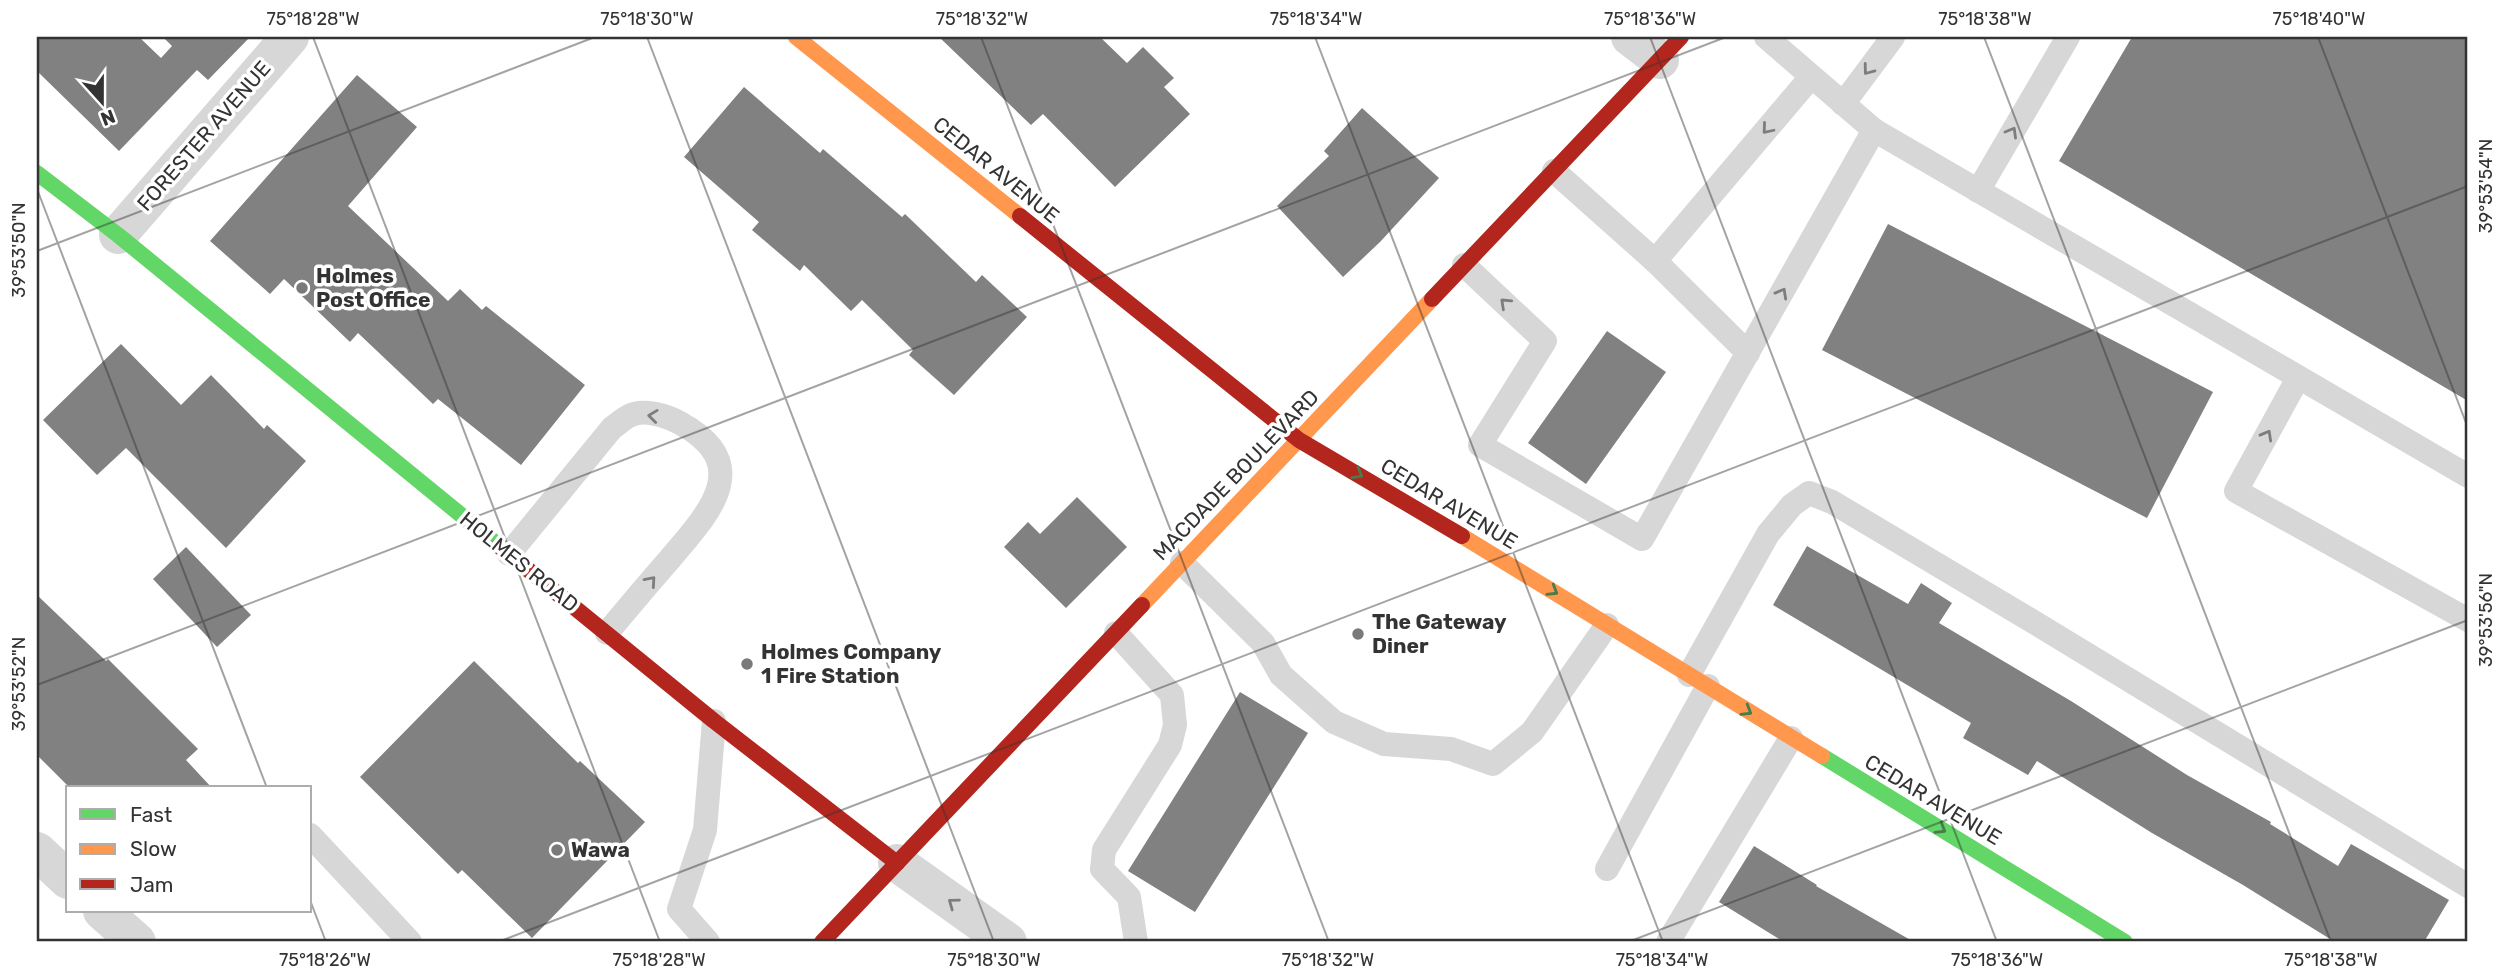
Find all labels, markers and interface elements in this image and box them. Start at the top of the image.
text: 75°18'28"W [266,8,360,30]
text: 75°18'30"W [600,8,694,30]
text: 75°18'32"W [936,8,1028,30]
text: 75°18'34"W [1270,8,1362,30]
text: 75°18'36"W [1604,8,1696,30]
text: 75°18'38"W [1938,8,2032,30]
text: 75°18'40"W [2273,8,2365,30]
street label: FORESTER AVENUE [132,56,276,216]
one-way arrow [1863,62,1876,75]
north arrow [66,66,136,136]
text: N [97,104,118,131]
street label: CEDAR AVENUE [928,111,1064,228]
one-way arrow [1763,121,1775,134]
one-way arrow [2004,127,2017,139]
text: 39°53'54"N [2475,139,2497,233]
text: 39°53'50"N [8,202,30,298]
place label: Holmes Post Office [316,263,430,312]
marker: Holmes Post Office [294,280,310,296]
one-way arrow [1774,288,1787,301]
one-way arrow [1500,299,1513,312]
street label: MACDADE BOULEVARD [1148,384,1324,565]
one-way arrow [647,408,659,423]
one-way arrow [2259,429,2272,442]
street label: CEDAR AVENUE [1376,453,1522,554]
one-way arrow [1350,466,1363,479]
street label: HOLMES ROAD [455,506,583,617]
text: 39°53'56"N [2475,573,2497,667]
one-way arrow [643,576,655,589]
one-way arrow [1545,583,1558,596]
place label: The Gateway Diner [1372,609,1507,658]
marker: The Gateway Diner [1350,626,1366,642]
text: 39°53'52"N [8,637,30,731]
place label: Holmes Company 1 Fire Station [761,639,942,688]
marker: Holmes Company 1 Fire Station [739,656,755,672]
one-way arrow [1739,702,1752,715]
street label: CEDAR AVENUE [1860,749,2006,850]
legend [66,786,312,912]
text: Fast [130,802,172,827]
one-way arrow [1933,821,1946,834]
text: Slow [130,836,177,861]
place label: Wawa [571,837,630,862]
marker: Wawa [549,842,565,858]
text: Jam [130,872,174,897]
one-way arrow [948,899,961,911]
text: 75°18'26"W [279,949,371,971]
text: 75°18'28"W [612,949,706,971]
text: 75°18'30"W [947,949,1041,971]
text: 75°18'32"W [1282,949,1374,971]
text: 75°18'34"W [1616,949,1708,971]
text: 75°18'36"W [1951,949,2043,971]
text: 75°18'38"W [2284,949,2378,971]

